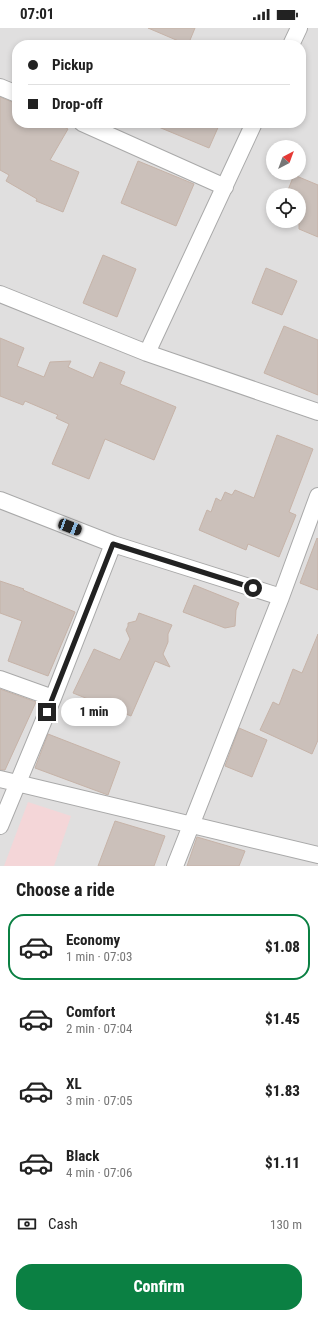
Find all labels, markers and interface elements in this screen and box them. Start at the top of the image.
text: 07:01 [20,5,54,23]
text: Pickup [52,56,93,74]
text: Drop-off [52,95,103,113]
north arrow [266,140,306,180]
map controls [266,140,306,228]
button: locate [266,188,306,228]
car [57,517,83,537]
route start [244,579,262,597]
callout: 1 min [61,698,127,726]
route end [38,703,56,721]
text: 1 min [80,704,108,719]
text: Choose a ride [16,879,115,900]
icon: car [18,929,54,965]
text: Economy [66,931,120,949]
text: $1.08 [265,938,300,956]
text: 1 min · 07:03 [66,949,132,964]
icon: car [18,1001,54,1037]
text: Comfort [66,1003,115,1021]
text: $1.45 [265,1010,300,1028]
text: 2 min · 07:04 [66,1021,132,1036]
icon: car [18,1073,54,1109]
text: XL [66,1075,82,1093]
text: $1.83 [265,1082,300,1100]
text: 3 min · 07:05 [66,1093,132,1108]
icon: car [18,1145,54,1181]
text: Black [66,1147,99,1165]
text: $1.11 [265,1154,300,1172]
text: 4 min · 07:06 [66,1165,132,1180]
icon: cash [16,1213,38,1235]
text: Cash [48,1215,78,1233]
text: 130 m [270,1217,302,1232]
button: Confirm [16,1264,302,1310]

